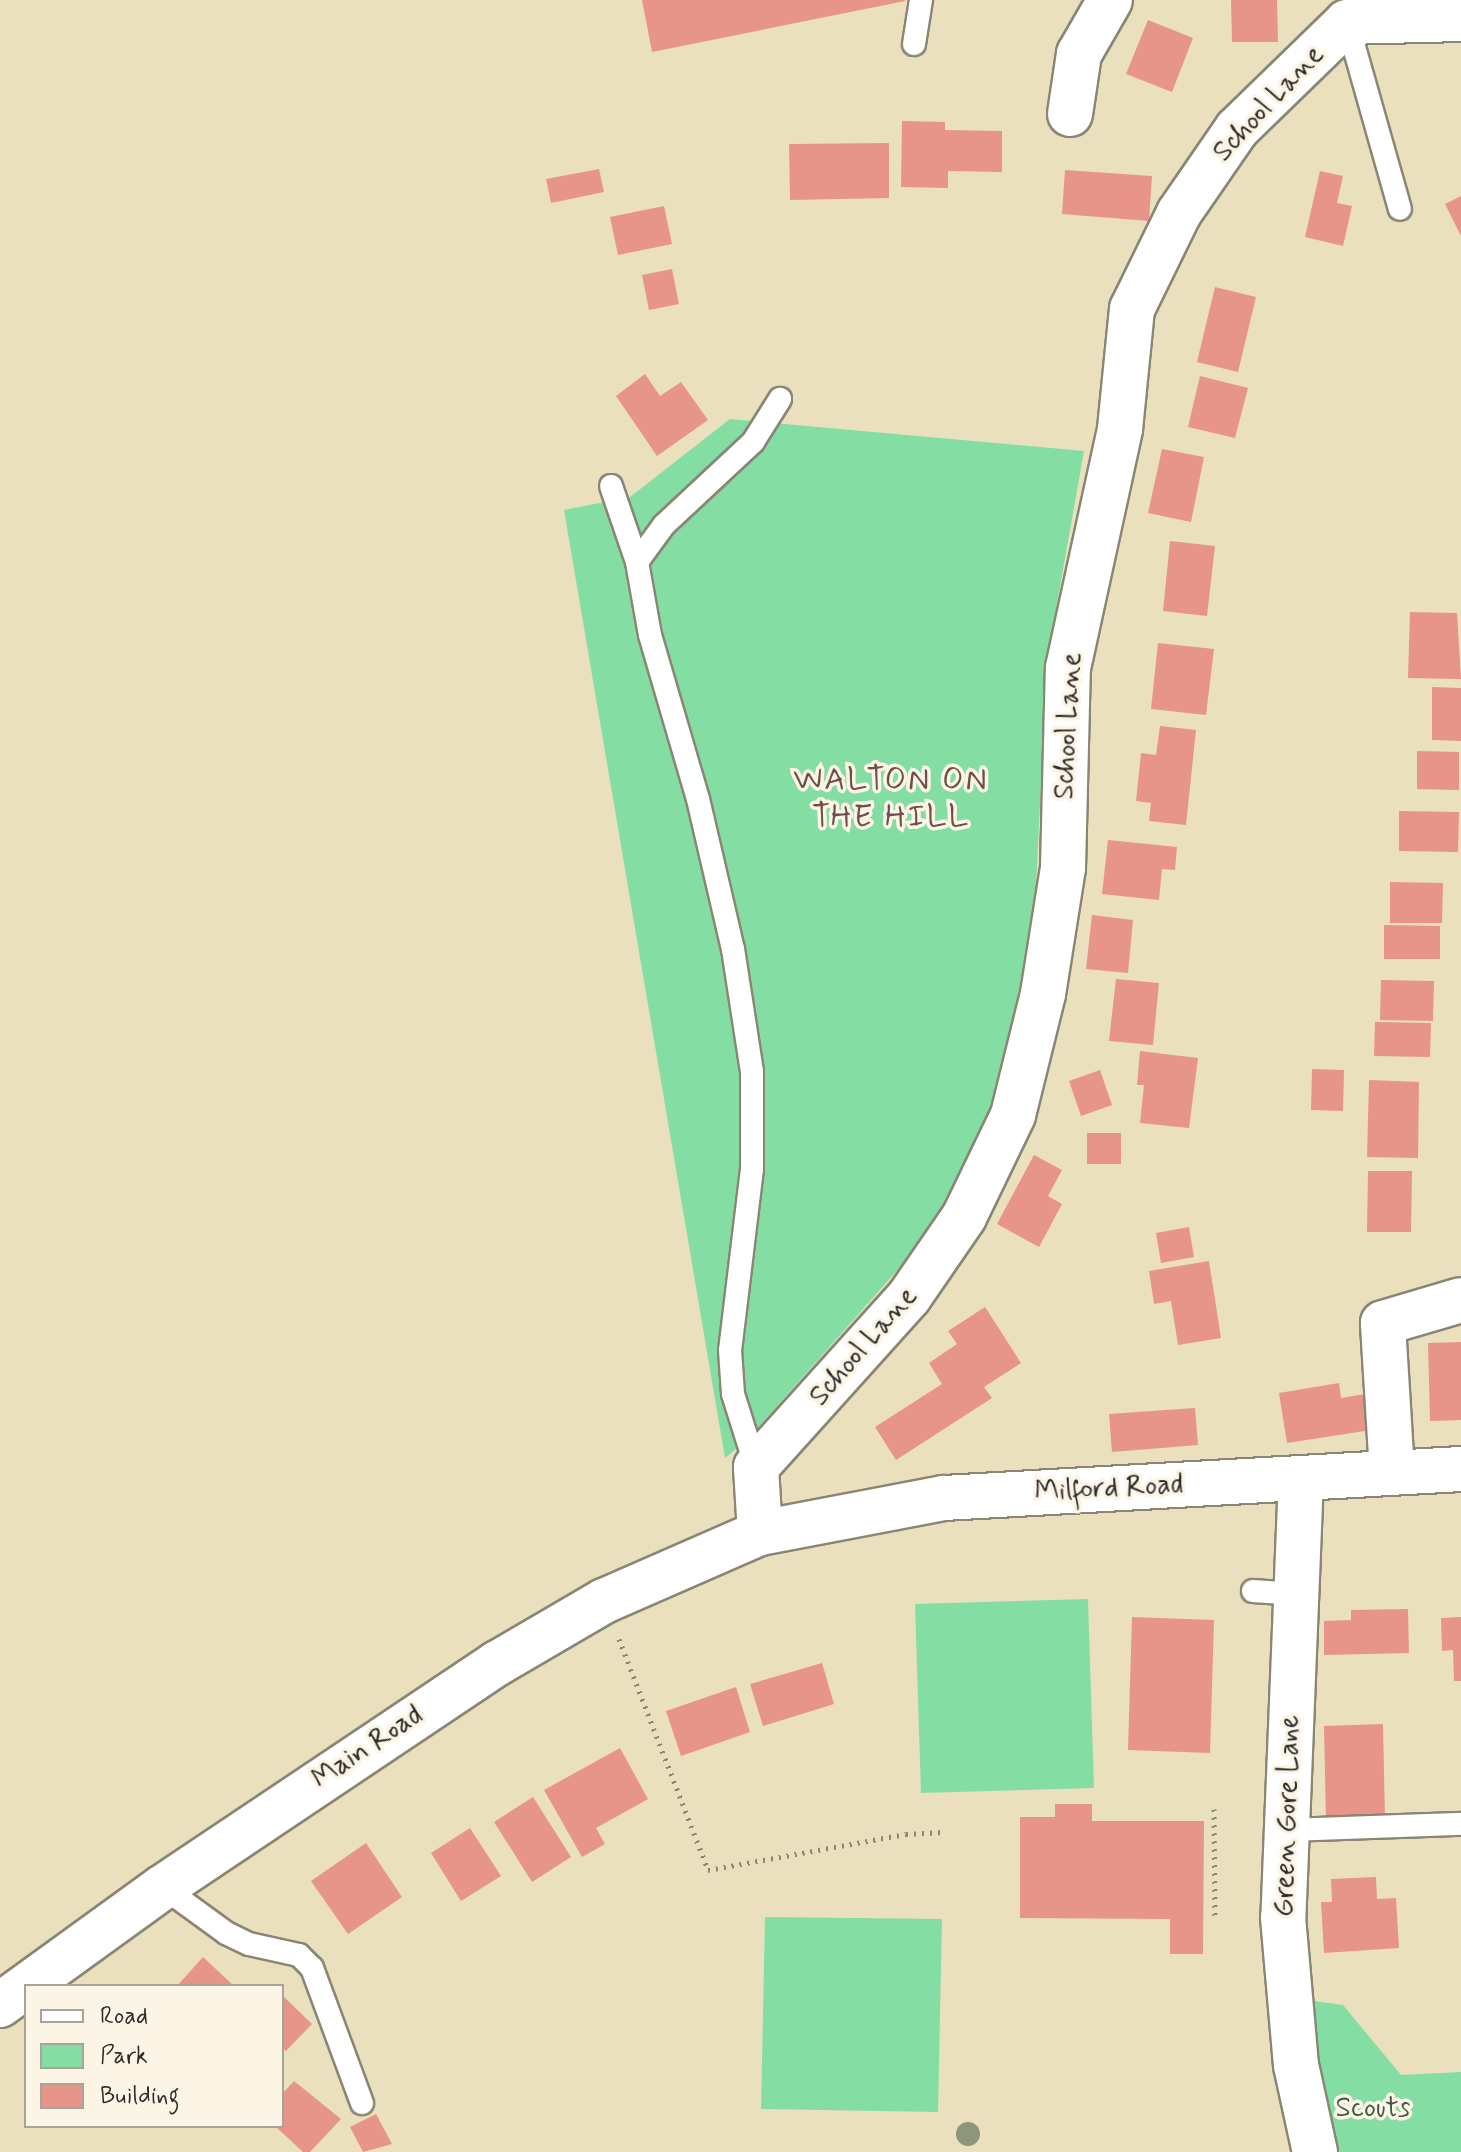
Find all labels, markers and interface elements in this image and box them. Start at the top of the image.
street label: School Lane [1209,41,1329,167]
street label: School Lane [1049,655,1089,797]
district label: WALTON ON THE HILL [793,762,989,837]
street label: School Lane [805,1283,923,1411]
street label: Milford Road [1035,1468,1183,1510]
street label: Main Road [307,1699,429,1797]
street label: Green Gore Lane [1268,1712,1308,1920]
legend [24,1984,284,2128]
text: Road [100,2001,148,2032]
text: Park [100,2041,148,2072]
text: Building [100,2081,180,2112]
park label: Scouts [1336,2092,1410,2126]

